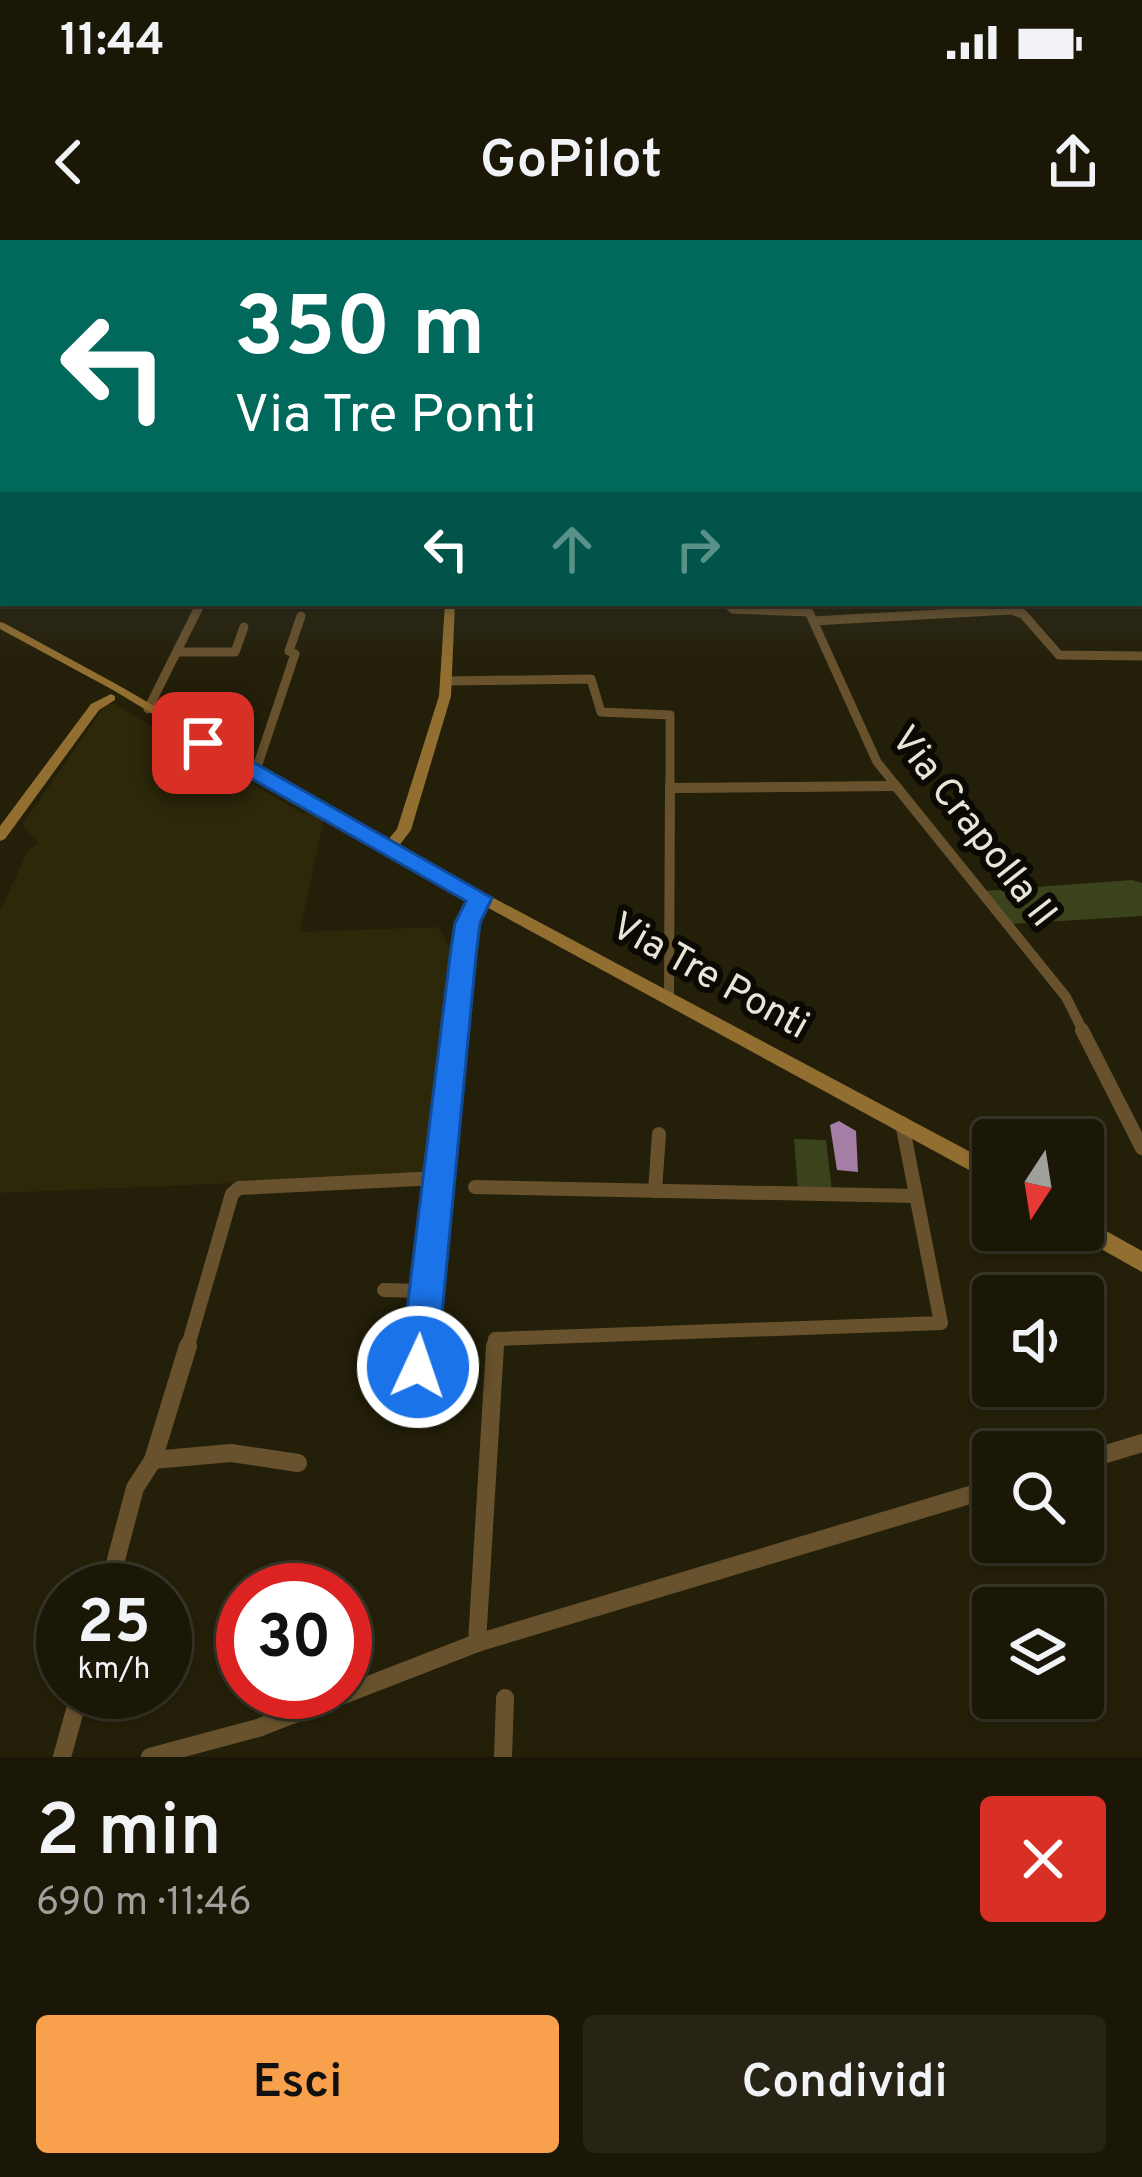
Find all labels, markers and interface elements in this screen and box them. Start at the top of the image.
text: 11:44 [60,14,165,71]
text: GoPilot [480,128,662,197]
icon: back [36,129,102,195]
icon: share [1040,129,1106,195]
text: 350 m [234,279,485,385]
icon: left [36,288,192,444]
text: Via Tre Ponti [234,383,537,452]
icon: left [413,516,479,582]
icon: ahead [539,516,605,582]
icon: right [665,516,731,582]
pin [152,692,254,794]
icon: arrive [170,710,236,776]
street label: Via Crapolla II [878,718,1066,938]
street label: Via Tre Ponti [602,904,816,1052]
north arrow [972,1119,1104,1251]
map controls [972,1119,1104,1719]
button: sound [972,1275,1104,1407]
position arrow [355,1304,481,1430]
button: search [972,1431,1104,1563]
speed limit sign: 30 [216,1563,372,1719]
button: layers [972,1587,1104,1719]
text: 25 [77,1588,151,1664]
text: km/h [78,1652,150,1689]
text: 2 min [36,1789,222,1881]
button: close [980,1796,1106,1922]
text: 690 m · 11:46 [36,1880,252,1929]
button: Esci [36,2015,559,2153]
button: Condividi [583,2015,1106,2153]

